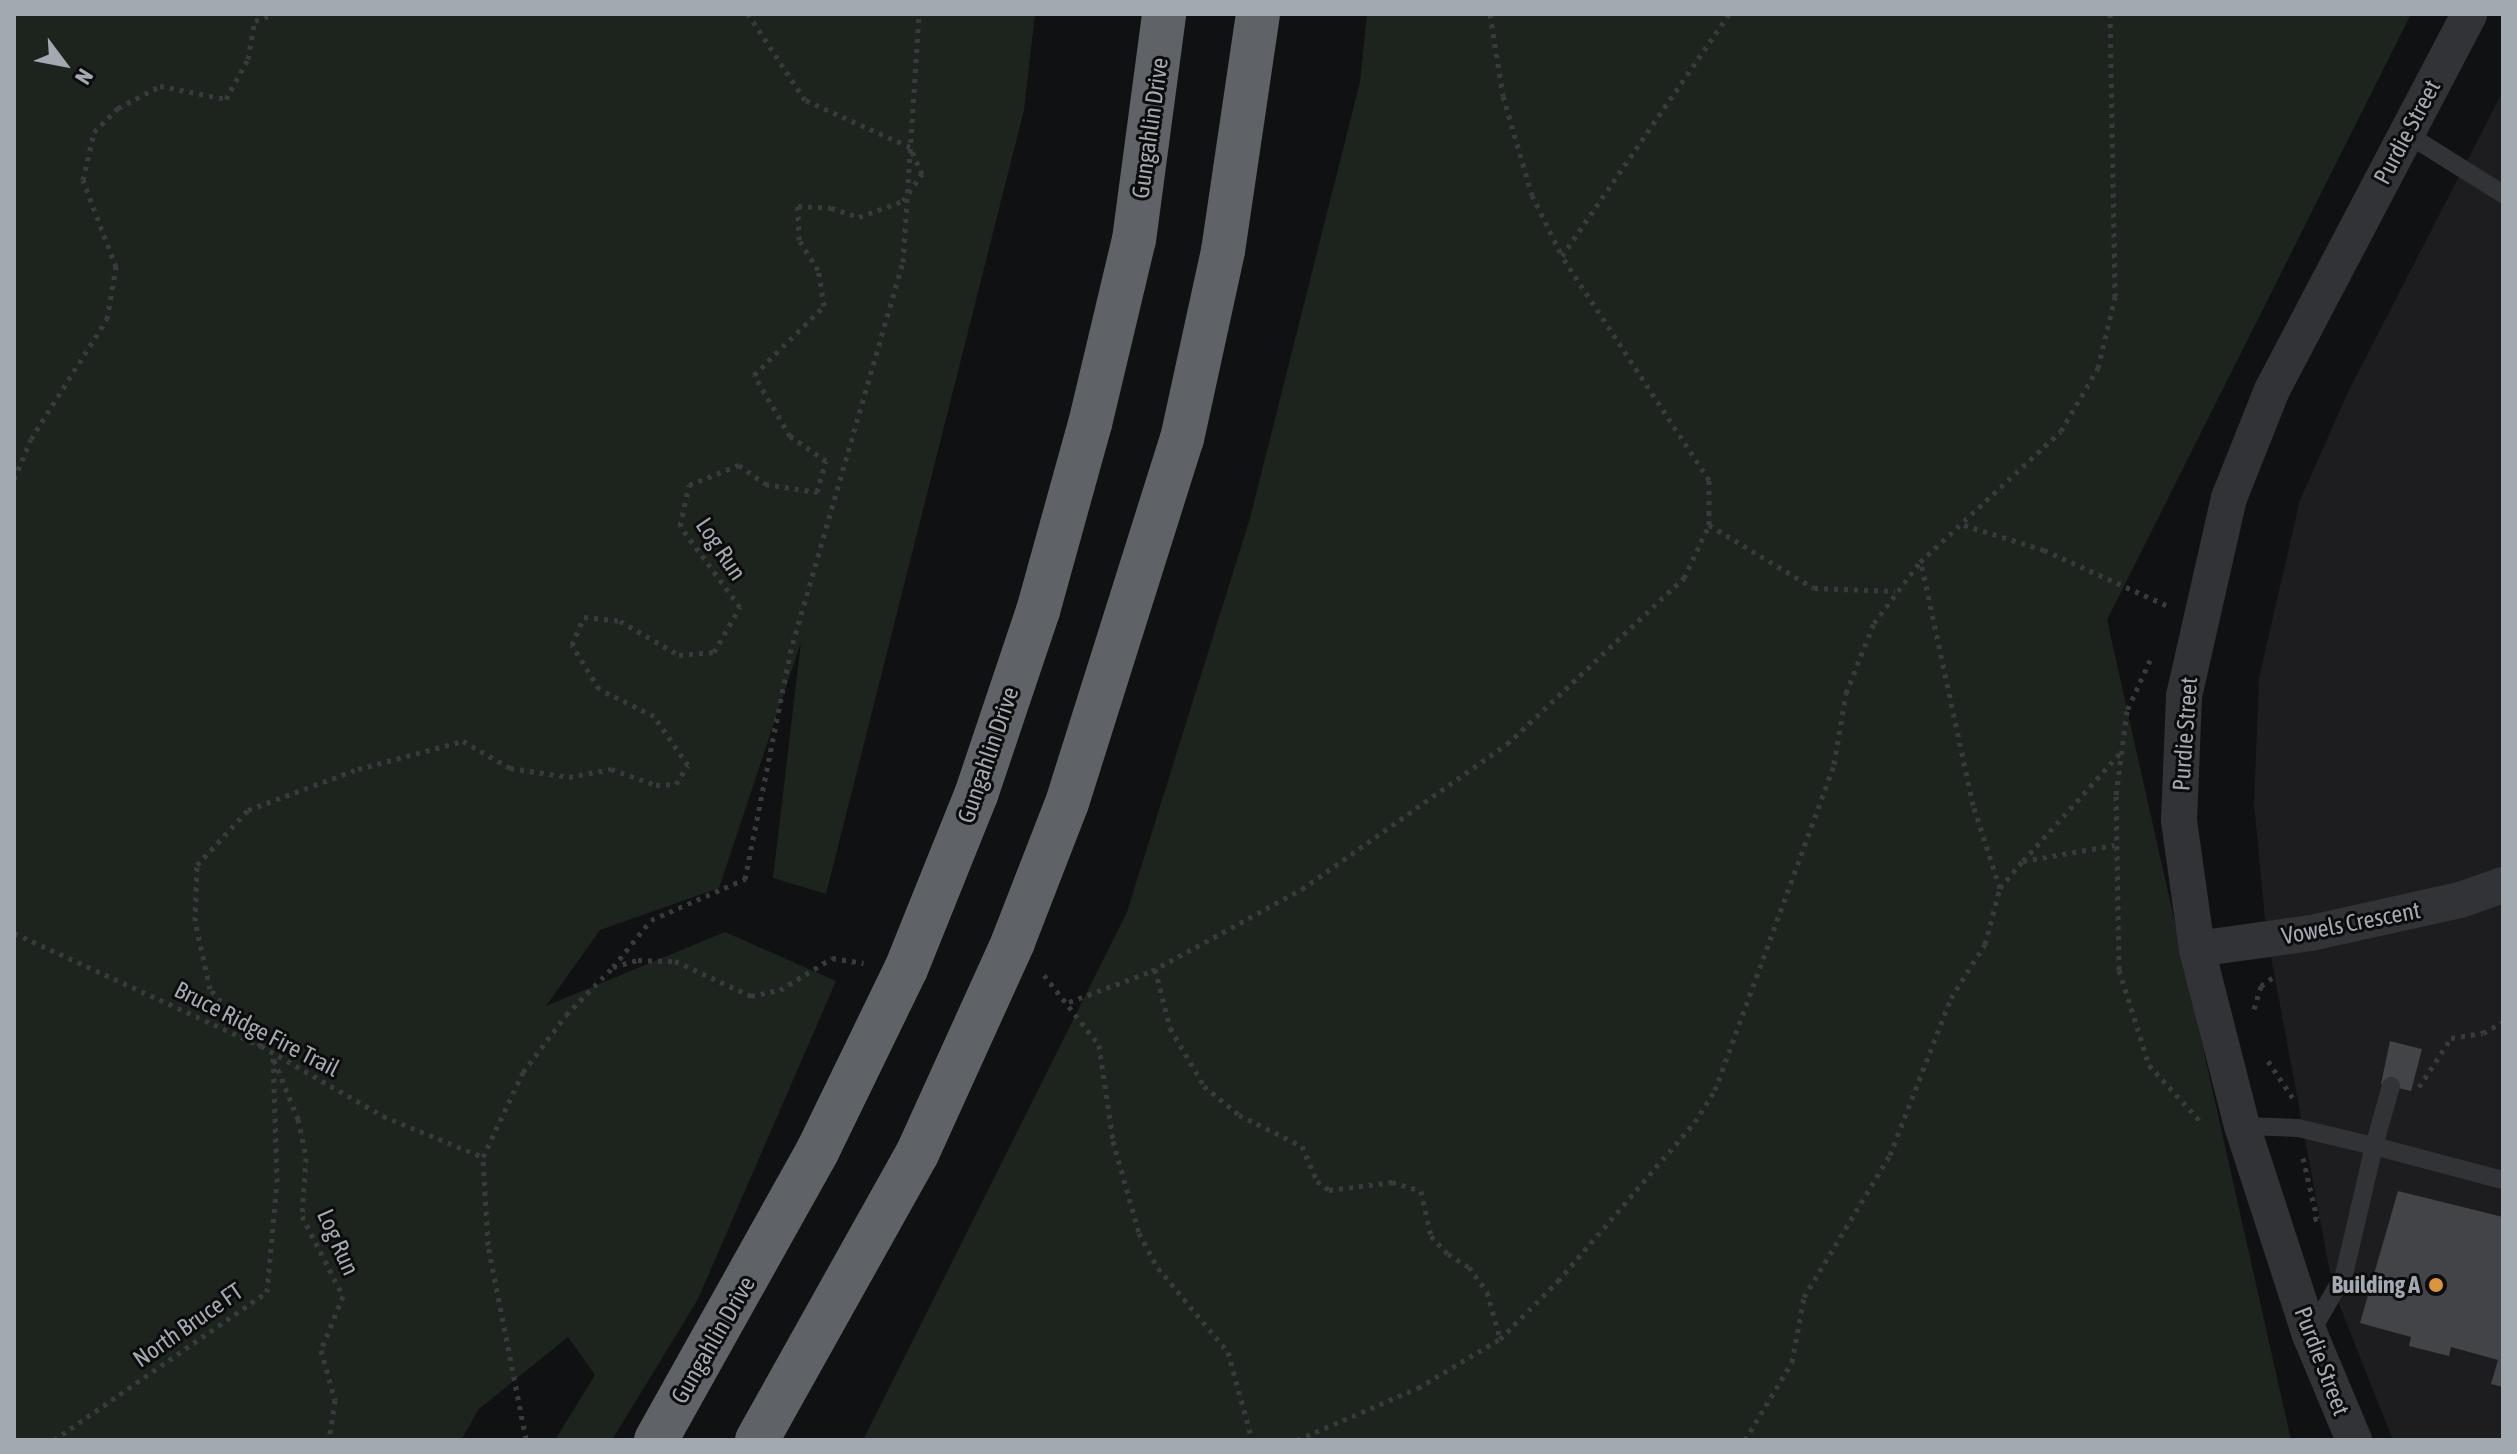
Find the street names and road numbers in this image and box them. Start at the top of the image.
street label: Gungahlin Drive [1126,56,1174,200]
street label: Purdie Street [2367,75,2447,189]
street label: Log Run [690,512,752,586]
street label: Purdie Street [2167,676,2203,792]
street label: Gungahlin Drive [951,683,1025,827]
street label: Vowels Crescent [2279,895,2423,951]
street label: Bruce Ridge Fire Trail [170,975,344,1083]
street label: Log Run [311,1204,365,1280]
street label: Gungahlin Drive [665,1271,761,1409]
street label: North Bruce FT [128,1277,248,1373]
street label: Purdie Street [2288,1303,2356,1419]

